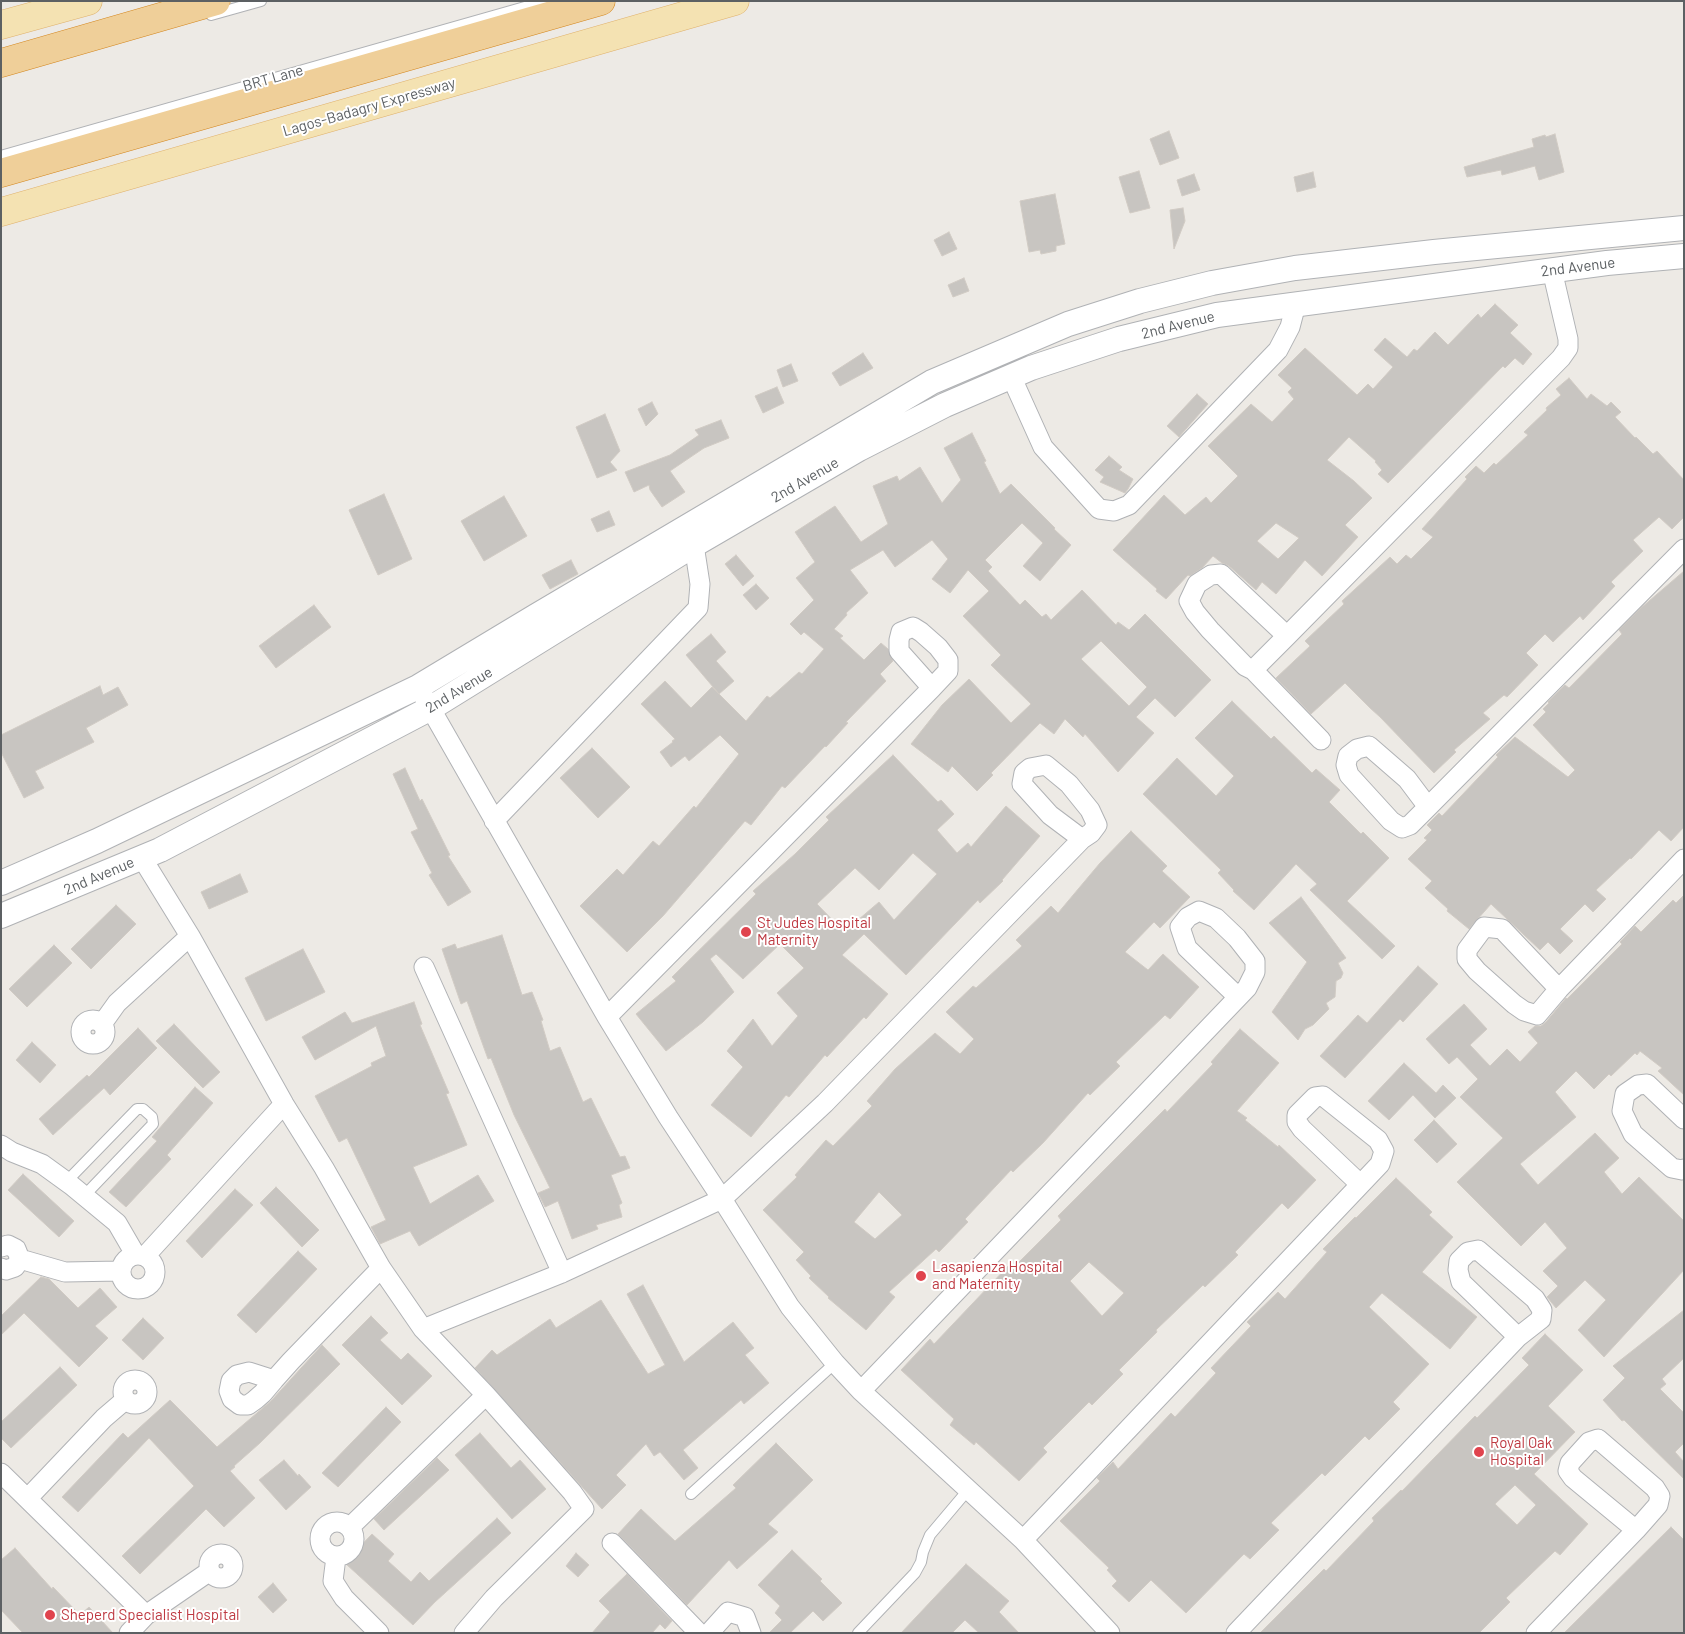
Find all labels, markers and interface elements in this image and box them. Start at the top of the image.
street label: BRT Lane [241,61,305,95]
street label: Lagos-Badagry Expressway [281,74,457,140]
street label: 2nd Avenue [1540,254,1616,280]
street label: 2nd Avenue [1139,307,1217,343]
street label: 2nd Avenue [768,453,842,507]
street label: 2nd Avenue [422,663,496,717]
street label: 2nd Avenue [61,853,137,899]
place label: St Judes Hospital Maternity [757,914,871,949]
marker: St Judes Hospital Maternity [739,925,753,939]
place label: Lasapienza Hospital and Maternity [932,1258,1062,1293]
marker: Lasapienza Hospital and Maternity [914,1269,928,1283]
place label: Royal Oak Hospital [1490,1434,1552,1469]
marker: Royal Oak Hospital [1472,1445,1486,1459]
place label: Sheperd Specialist Hospital [61,1606,240,1624]
marker: Sheperd Specialist Hospital [43,1608,57,1622]

